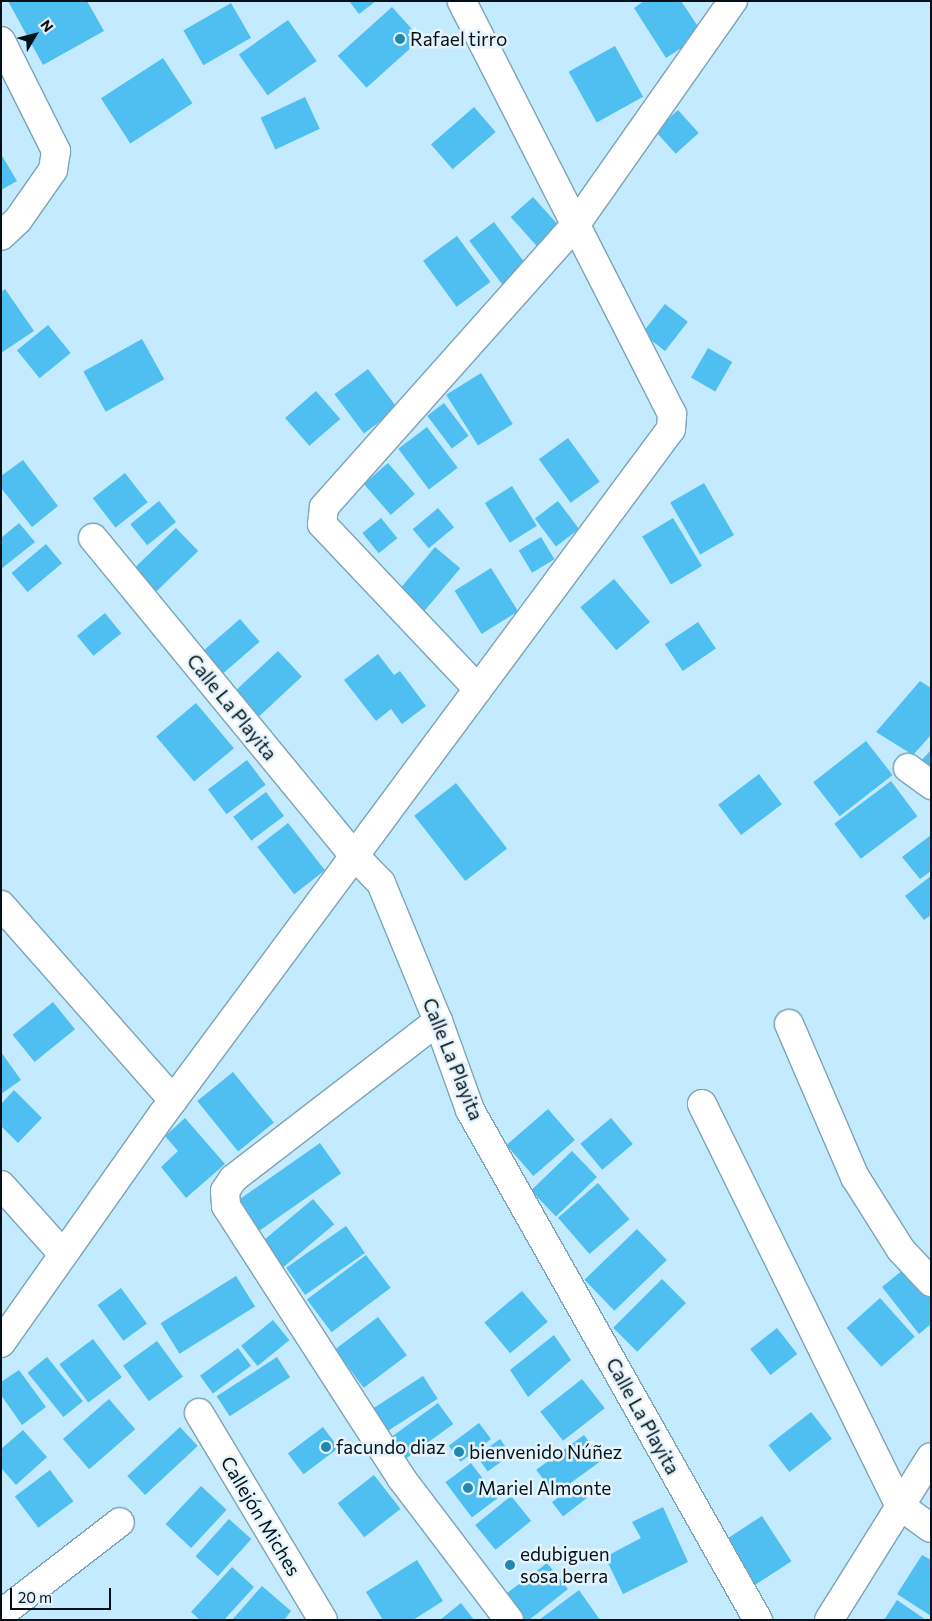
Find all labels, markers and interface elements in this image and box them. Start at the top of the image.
north arrow [10,10,60,60]
text: N [37,16,57,35]
place label: Rafael tirro [410,28,507,50]
marker: Rafael tirro [394,33,406,45]
street label: Calle La Playita [182,649,282,765]
street label: Calle La Playita [418,995,488,1123]
street label: Calle La Playita [602,1354,684,1478]
place label: facundo diaz [336,1436,445,1458]
marker: facundo diaz [320,1441,332,1453]
place label: bienvenido Núñez [469,1441,622,1463]
marker: bienvenido Núñez [453,1446,465,1458]
street label: Callejón Miches [216,1452,306,1580]
place label: Mariel Almonte [478,1477,611,1499]
marker: Mariel Almonte [462,1482,474,1494]
place label: edubiguen sosa berra [520,1543,610,1587]
marker: edubiguen sosa berra [504,1559,516,1571]
scale bar [12,1578,114,1610]
text: 20 m [18,1588,52,1606]

